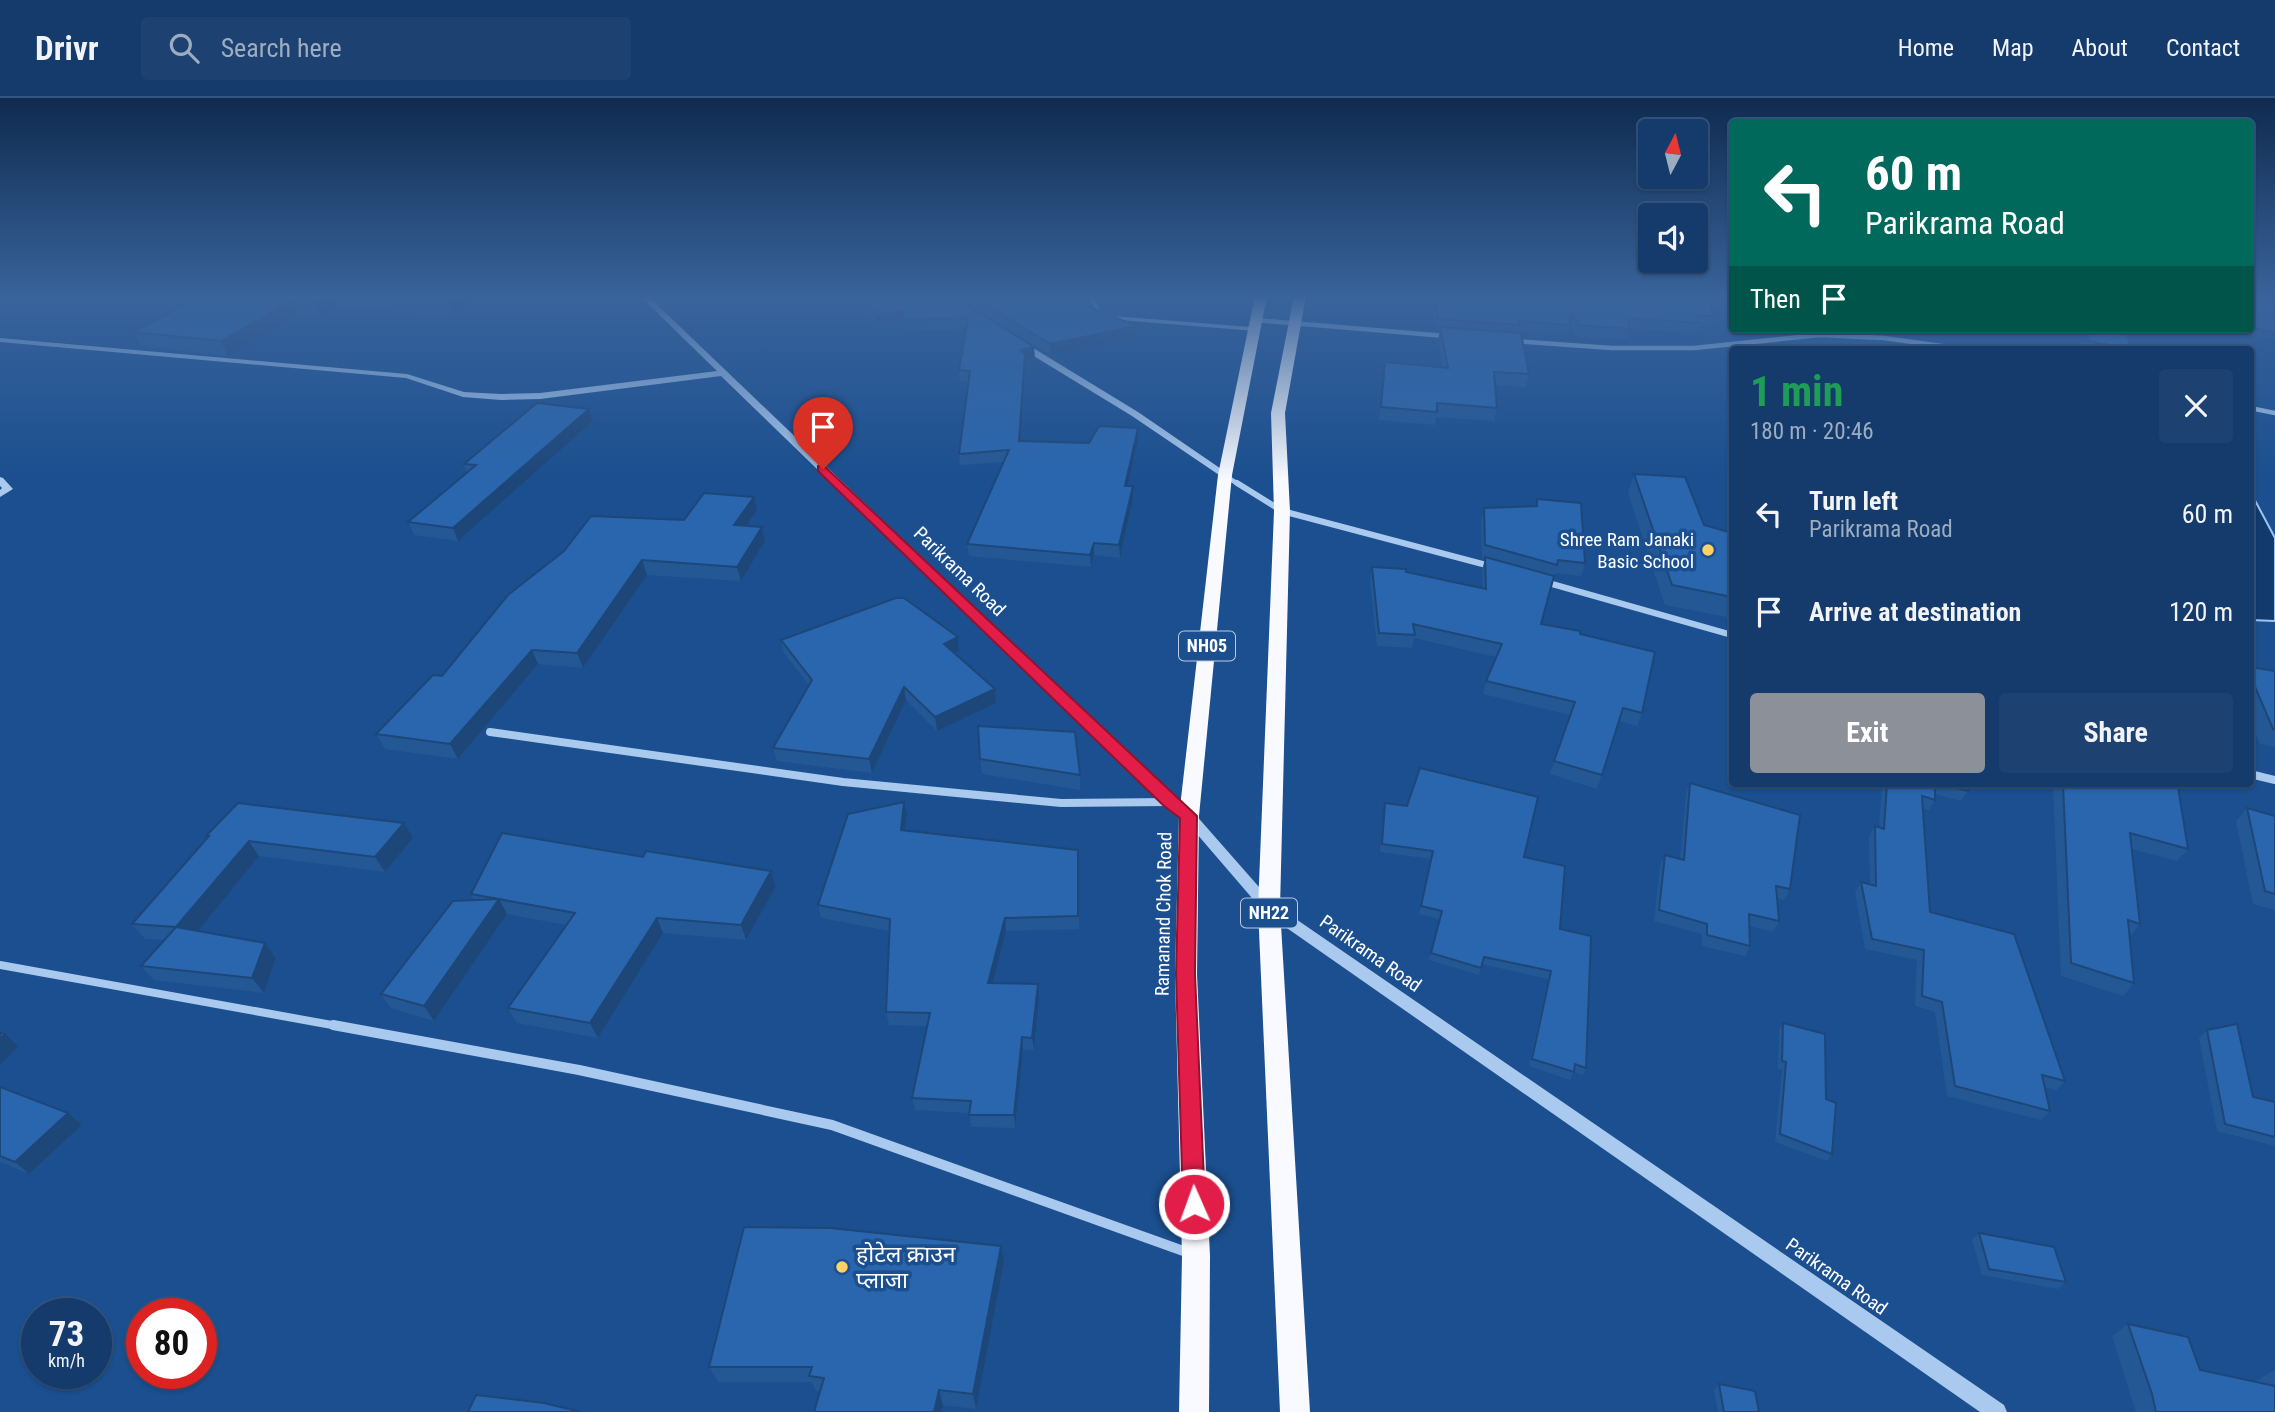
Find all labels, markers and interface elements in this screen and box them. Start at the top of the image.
search box [141,17,631,80]
text: Drivr [35,29,99,68]
icon: search [165,29,203,67]
text: Search here [221,33,342,63]
text: Home [1898,34,1954,62]
text: Map [1992,34,2034,62]
text: About [2072,34,2128,62]
text: Contact [2166,34,2240,62]
north arrow [1638,119,1708,189]
map controls [1638,119,1708,273]
text: 60 m [1865,145,1962,202]
icon: left [1750,147,1841,238]
button: sound [1638,203,1708,273]
text: Parikrama Road [1865,204,2065,242]
icon: arrive [1815,280,1853,318]
text: Then [1750,284,1801,314]
text: 1 min [1750,367,1843,416]
button: close [2159,369,2233,443]
pin [793,397,853,469]
icon: arrive [804,408,842,446]
text: 180 m · 20:46 [1750,418,1874,445]
text: Turn left [1809,486,1898,516]
icon: left [1750,495,1788,533]
text: 60 m [2182,499,2233,529]
text: Parikrama Road [1809,516,1953,543]
street label: Parikrama Road [909,522,1010,621]
place label: Shree Ram Janaki Basic School [1560,528,1694,573]
marker: Shree Ram Janaki Basic School [1700,542,1716,558]
icon: arrive [1750,593,1788,631]
text: Arrive at destination [1809,597,2021,627]
text: 120 m [2169,597,2233,627]
road number: NH05 [1179,632,1235,660]
button: Exit [1750,693,1985,773]
button: Share [1999,693,2233,773]
street label: Ramanand Chok Road [1151,832,1176,996]
road number: NH22 [1241,898,1297,928]
street label: Parikrama Road [1316,910,1426,997]
position arrow [1157,1167,1231,1241]
street label: Parikrama Road [1782,1233,1892,1320]
place label: होटेल क्राउन प्लाजा [856,1241,957,1294]
marker: होटेल क्राउन प्लाजा [834,1259,850,1275]
speed limit sign: 80 [126,1298,217,1389]
text: 73 [49,1314,84,1355]
text: km/h [48,1350,85,1371]

